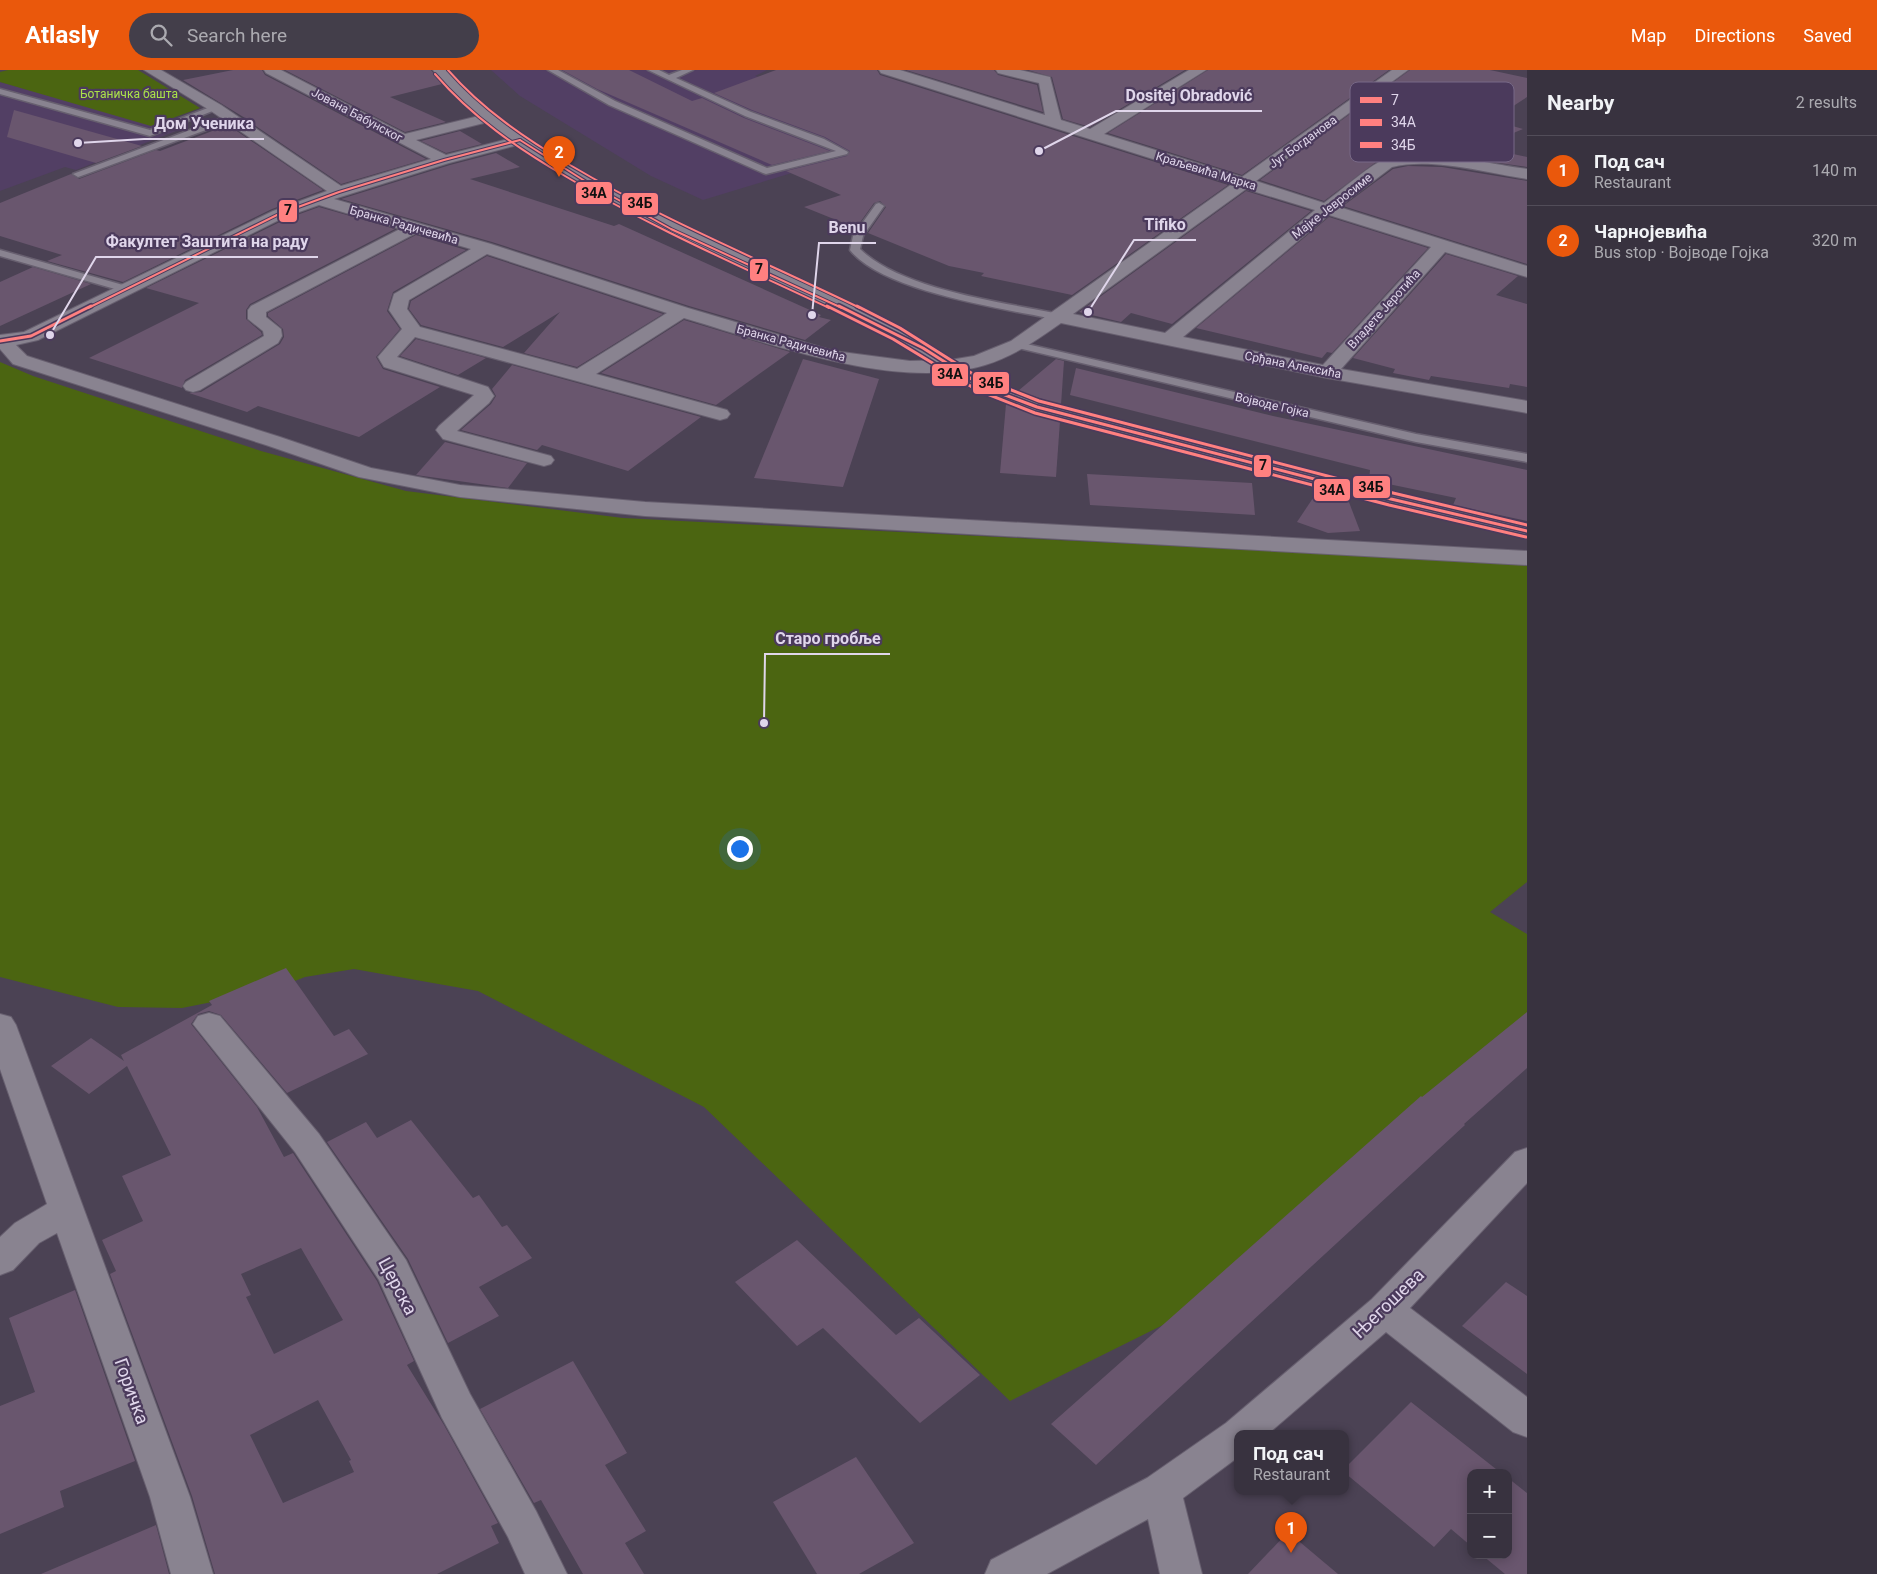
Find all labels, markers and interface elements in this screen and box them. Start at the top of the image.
search box [129,13,479,58]
text: Atlasly [25,21,99,49]
icon: search [147,21,175,49]
text: Search here [187,24,287,47]
text: Map [1631,25,1666,46]
text: Directions [1694,25,1775,46]
text: Saved [1803,25,1852,46]
callout: Dositej Obradović [1116,80,1262,111]
legend [1350,82,1514,162]
street label: Јована Бабунског [309,85,405,145]
text: Dositej Obradović [1126,86,1252,105]
park label: Ботаничка башта [80,87,178,101]
text: Nearby [1547,91,1614,115]
text: 7 [1391,92,1399,108]
text: 2 results [1796,93,1857,112]
callout: Дом Ученика [144,108,264,139]
street label: Југ Богданова [1266,113,1340,171]
text: Дом Ученика [154,114,255,133]
text: 34А [1391,114,1416,130]
pin: 2 [543,136,575,177]
text: 34Б [1391,137,1416,153]
street label: Краљевића Марка [1154,149,1258,193]
text: Под сач [1594,150,1665,173]
text: 1 [1558,161,1568,180]
text: 140 m [1812,161,1857,180]
street label: Мајке Јевросиме [1289,170,1375,242]
text: Restaurant [1594,173,1671,192]
line badge: 34А [575,181,613,205]
text: 34А [581,185,607,201]
line badge: 34Б [621,192,659,216]
text: 34Б [628,195,653,211]
line badge: 7 [278,199,298,223]
text: 7 [284,202,292,218]
street label: Бранка Радичевића [348,203,460,247]
callout: Tifiko [1134,209,1196,240]
callout: Benu [819,212,876,243]
text: Tifiko [1144,215,1186,234]
text: Benu [829,218,865,237]
text: Чарнојевића [1594,220,1707,243]
callout: Факултет Заштита на раду [96,226,318,257]
text: 2 [1558,231,1568,250]
text: 320 m [1812,231,1857,250]
text: Факултет Заштита на раду [106,232,309,251]
text: Bus stop · Војводе Гојка [1594,243,1769,262]
line badge: 7 [749,258,769,282]
text: 7 [755,261,763,277]
street label: Владете Јеротића [1345,267,1423,351]
street label: Бранка Радичевића [735,322,847,364]
street label: Срђана Алексића [1243,349,1343,381]
line badge: 34А [931,363,969,387]
text: 34А [937,366,963,382]
line badge: 34Б [972,371,1010,395]
text: 34Б [979,375,1004,391]
street label: Војводе Гојка [1234,390,1310,420]
line badge: 7 [1253,454,1272,478]
text: 7 [1259,457,1267,473]
line badge: 34Б [1352,475,1391,499]
line badge: 34А [1313,478,1351,502]
text: 34Б [1359,479,1384,495]
text: 34А [1319,482,1345,498]
callout: Старо гробље [765,623,890,654]
text: Старо гробље [775,629,881,648]
your location [727,836,753,862]
street label: Церска [374,1254,422,1318]
street label: Његошева [1348,1264,1428,1342]
street label: Горичка [110,1355,154,1427]
popup [1234,1430,1349,1495]
text: Под сач [1253,1442,1324,1465]
text: Restaurant [1253,1465,1330,1484]
map controls [1467,1469,1512,1559]
button: + [1467,1469,1512,1514]
pin: 1 [1275,1512,1307,1553]
button: − [1467,1514,1512,1559]

